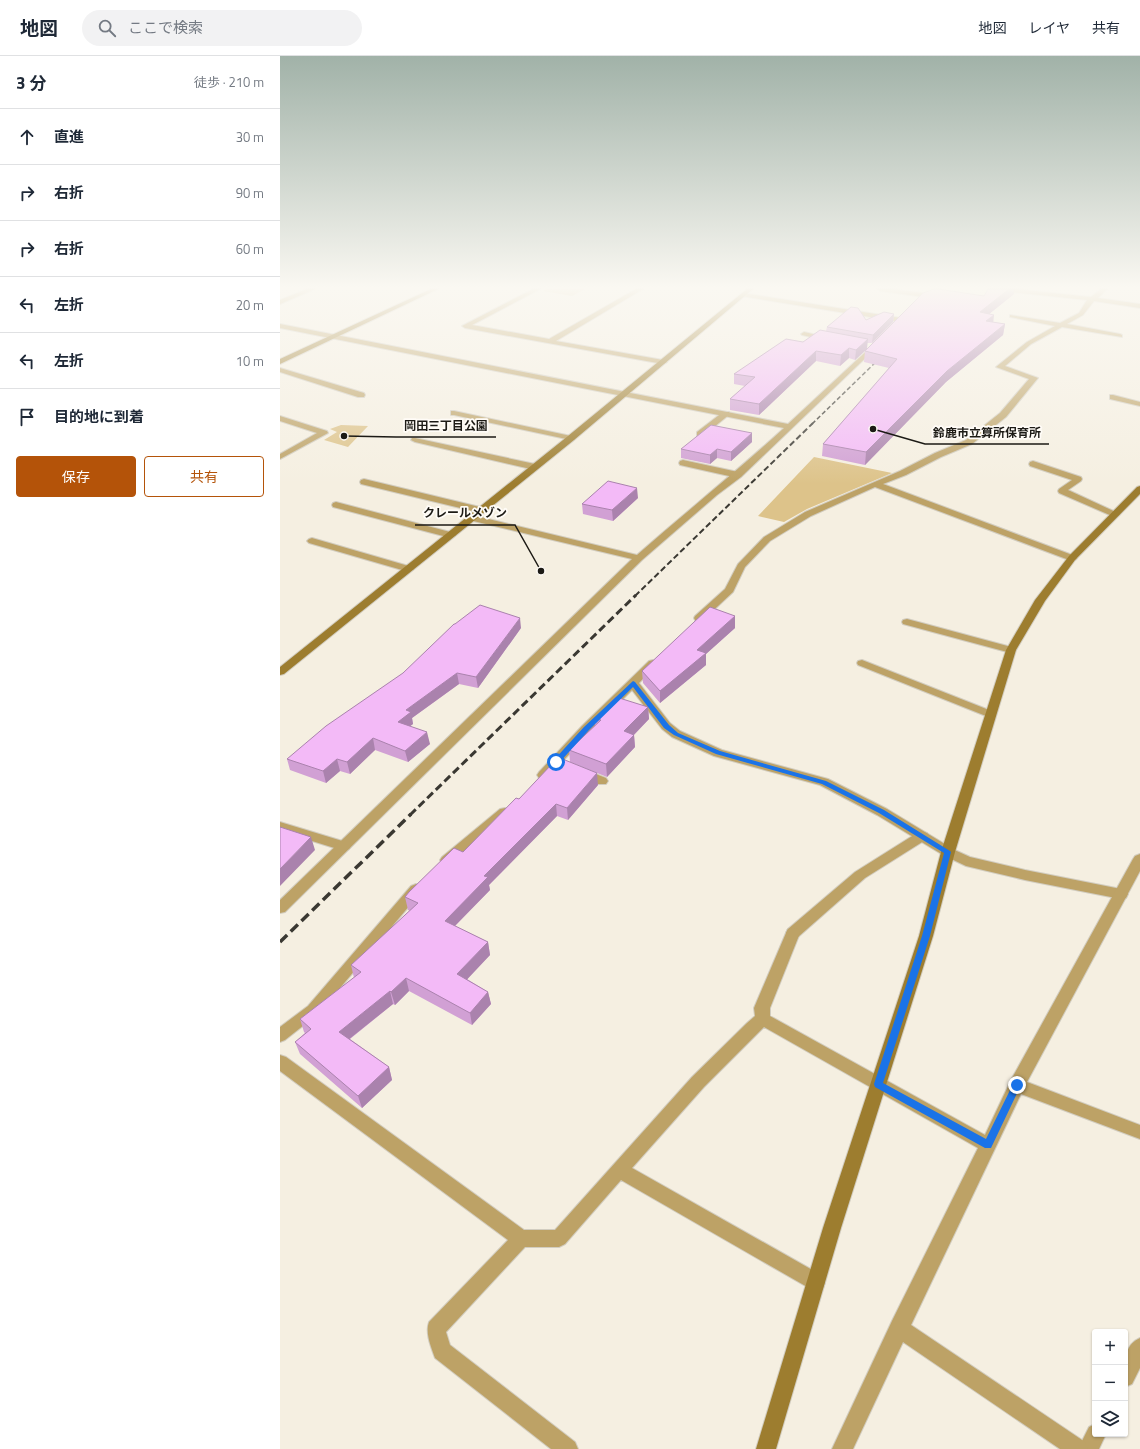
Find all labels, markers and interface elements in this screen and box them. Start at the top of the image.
search box [82,10,362,46]
text: 地図 [20,13,58,42]
text: ここで検索 [128,16,203,39]
icon: search [96,17,118,39]
text: 地図 [978,17,1006,38]
text: レイヤ [1028,17,1070,38]
text: 共有 [1092,17,1120,38]
text: 3 分 [16,70,46,96]
text: 徒歩 · 210 m [194,72,264,92]
text: 直進 [54,125,84,148]
icon: ahead [16,126,38,148]
text: 30 m [236,127,264,147]
text: 右折 [54,181,84,204]
icon: right [16,182,38,204]
text: 90 m [236,183,264,203]
text: 右折 [54,237,84,260]
icon: right [16,238,38,260]
text: 60 m [236,239,264,259]
text: 左折 [54,293,84,316]
icon: left [16,294,38,316]
text: 20 m [236,295,264,315]
text: 左折 [54,349,84,372]
icon: left [16,350,38,372]
text: 10 m [236,351,264,371]
text: 目的地に到着 [54,405,144,428]
icon: arrive [16,406,38,428]
callout: 岡田三丁目公園 [396,413,496,437]
text: 岡田三丁目公園 [404,416,488,435]
callout: 鈴鹿市立算所保育所 [925,420,1049,444]
text: 鈴鹿市立算所保育所 [932,423,1041,442]
button: 保存 [16,456,136,497]
button: 共有 [144,456,264,497]
callout: クレールメゾン [415,501,515,525]
text: クレールメゾン [423,503,507,522]
route start [547,753,565,771]
route end [1008,1076,1026,1094]
map controls [1092,1329,1128,1437]
button: + [1092,1329,1128,1365]
button: − [1092,1365,1128,1401]
button: layers [1092,1401,1128,1437]

